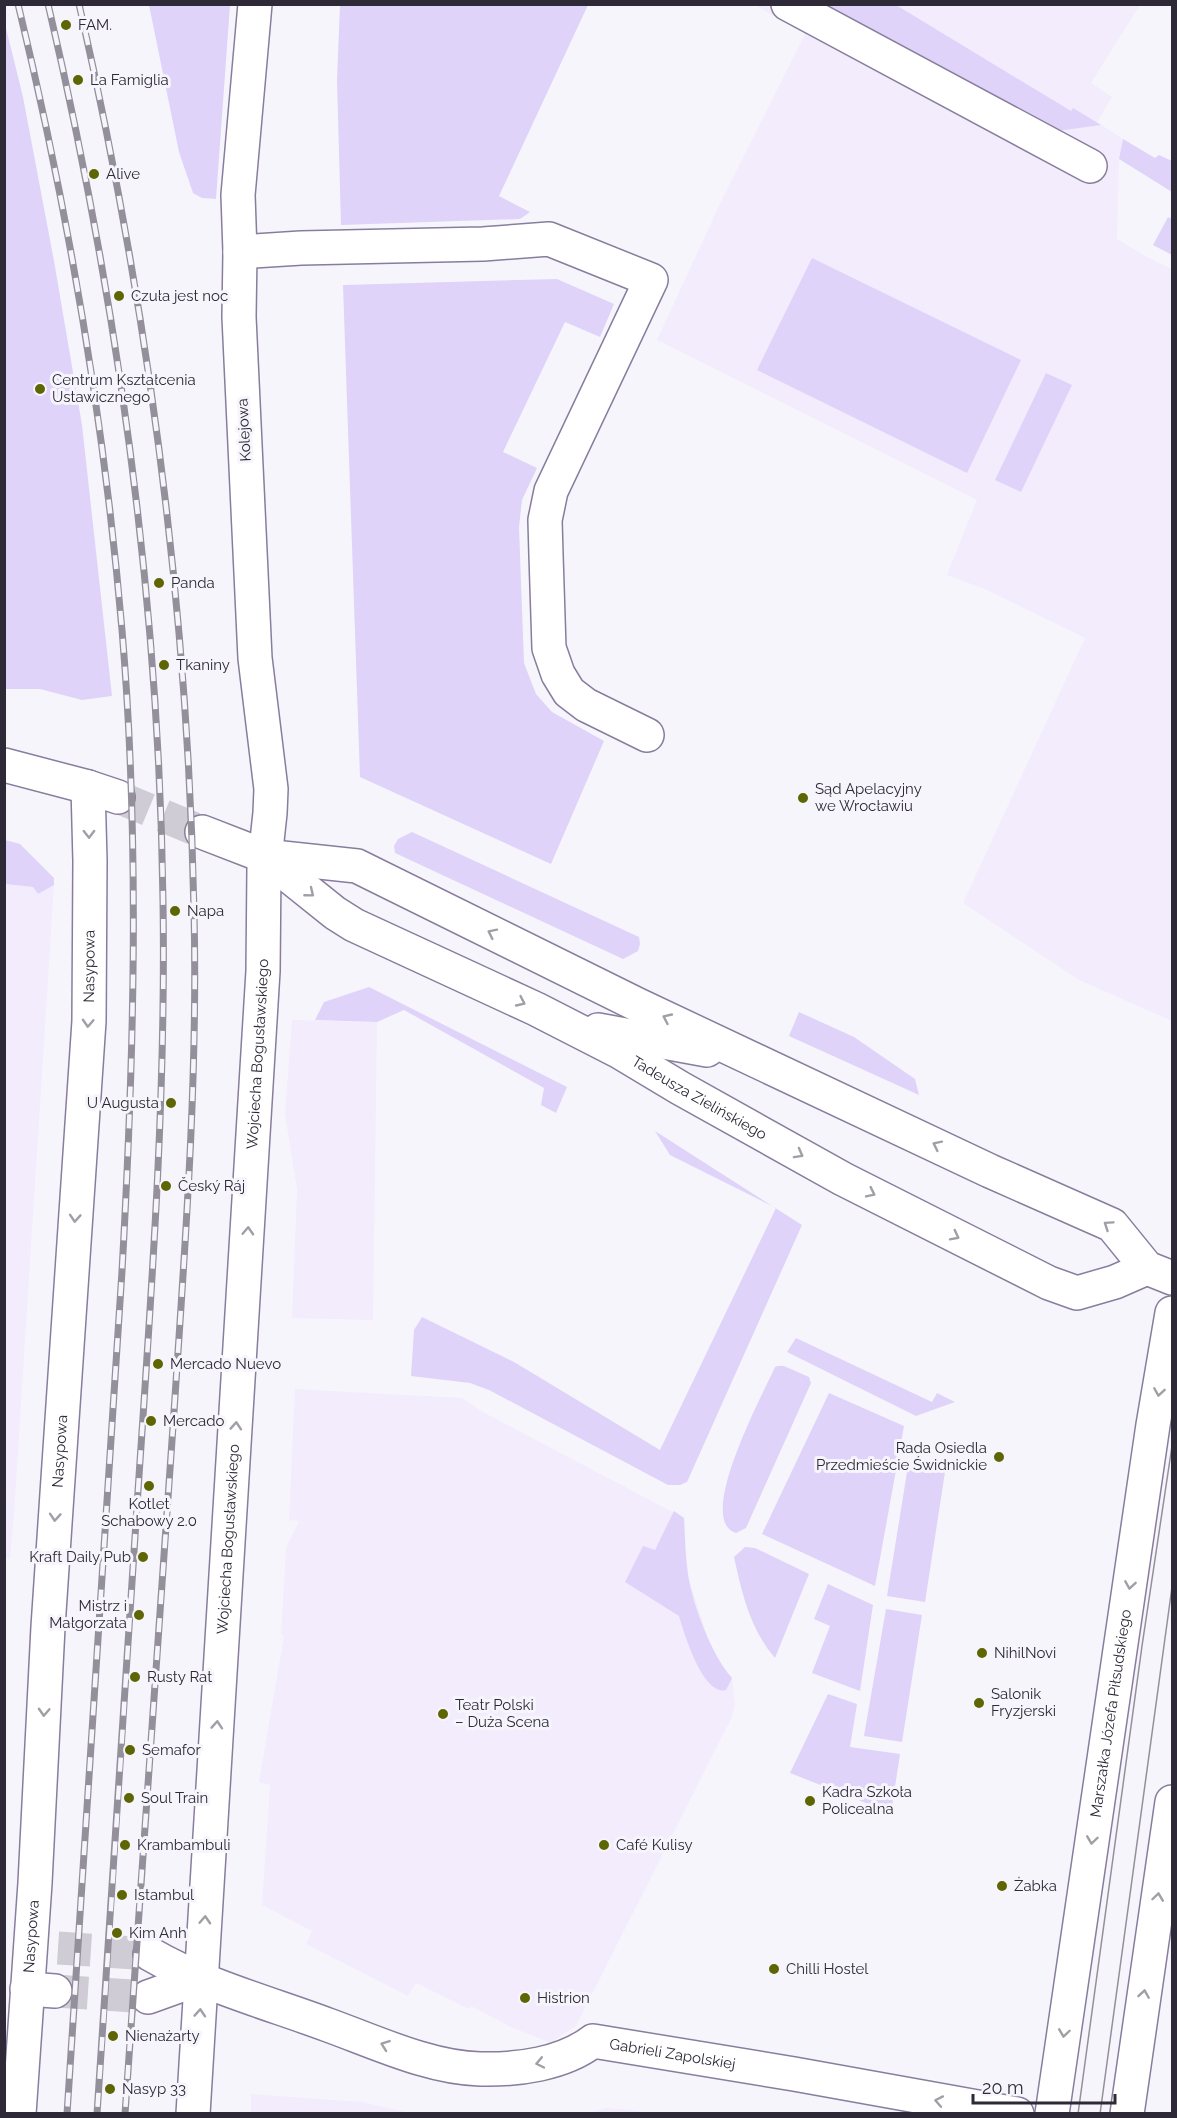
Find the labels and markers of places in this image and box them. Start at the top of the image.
place label: FAM. [78,16,112,34]
marker: FAM. [59,18,73,32]
place label: La Famiglia [90,71,169,89]
marker: La Famiglia [71,73,85,87]
place label: Alive [106,165,140,183]
marker: Alive [87,167,101,181]
place label: Czuła jest noc [131,287,228,305]
marker: Czuła jest noc [112,289,126,303]
place label: Centrum Kształcenia Ustawicznego [52,371,196,406]
marker: Centrum Kształcenia Ustawicznego [33,382,47,396]
place label: Panda [171,574,215,592]
marker: Panda [152,576,166,590]
place label: Tkaniny [176,656,230,674]
marker: Tkaniny [157,658,171,672]
place label: Sąd Apelacyjny we Wrocławiu [815,780,922,815]
marker: Sąd Apelacyjny we Wrocławiu [796,791,810,805]
place label: Napa [187,902,224,920]
marker: Napa [168,904,182,918]
place label: U Augusta [87,1094,159,1112]
marker: U Augusta [164,1096,178,1110]
place label: Český Ráj [178,1176,245,1195]
marker: Český Ráj [159,1179,173,1193]
place label: Mercado Nuevo [170,1355,281,1373]
marker: Mercado Nuevo [151,1357,165,1371]
place label: Mercado [163,1412,225,1430]
marker: Mercado [144,1414,158,1428]
place label: Rada Osiedla Przedmieście Świdnickie [816,1439,987,1474]
marker: Rada Osiedla Przedmieście Świdnickie [992,1450,1006,1464]
marker: Kotlet Schabowy 2.0 [142,1479,156,1493]
place label: Kotlet Schabowy 2.0 [101,1495,197,1530]
place label: Kraft Daily Pub [29,1548,131,1566]
marker: Kraft Daily Pub [136,1550,150,1564]
place label: Mistrz i Małgorzata [49,1597,127,1632]
marker: Mistrz i Małgorzata [132,1608,146,1622]
place label: NihilNovi [994,1644,1056,1662]
marker: NihilNovi [975,1646,989,1660]
place label: Rusty Rat [147,1668,212,1686]
marker: Rusty Rat [128,1670,142,1684]
place label: Salonik Fryzjerski [991,1685,1056,1720]
place label: Teatr Polski – Duża Scena [455,1696,549,1731]
marker: Salonik Fryzjerski [972,1696,986,1710]
marker: Teatr Polski – Duża Scena [436,1707,450,1721]
place label: Semafor [142,1741,201,1759]
marker: Semafor [123,1743,137,1757]
place label: Kadra Szkoła Policealna [822,1783,912,1818]
place label: Soul Train [141,1789,208,1807]
marker: Soul Train [122,1791,136,1805]
marker: Kadra Szkoła Policealna [803,1794,817,1808]
place label: Krambambuli [137,1836,231,1854]
place label: Café Kulisy [616,1836,693,1854]
marker: Krambambuli [118,1838,132,1852]
marker: Café Kulisy [597,1838,611,1852]
place label: Żabka [1014,1876,1057,1895]
marker: Żabka [995,1879,1009,1893]
place label: Istambul [134,1886,195,1904]
marker: Istambul [115,1888,129,1902]
place label: Kim Anh [129,1924,187,1942]
marker: Kim Anh [110,1926,124,1940]
place label: Chilli Hostel [786,1960,869,1978]
marker: Chilli Hostel [767,1962,781,1976]
place label: Histrion [537,1989,590,2007]
marker: Histrion [518,1991,532,2005]
place label: Nienażarty [125,2027,200,2045]
marker: Nienażarty [106,2029,120,2043]
place label: Nasyp 33 [122,2080,186,2098]
marker: Nasyp 33 [103,2082,117,2096]

